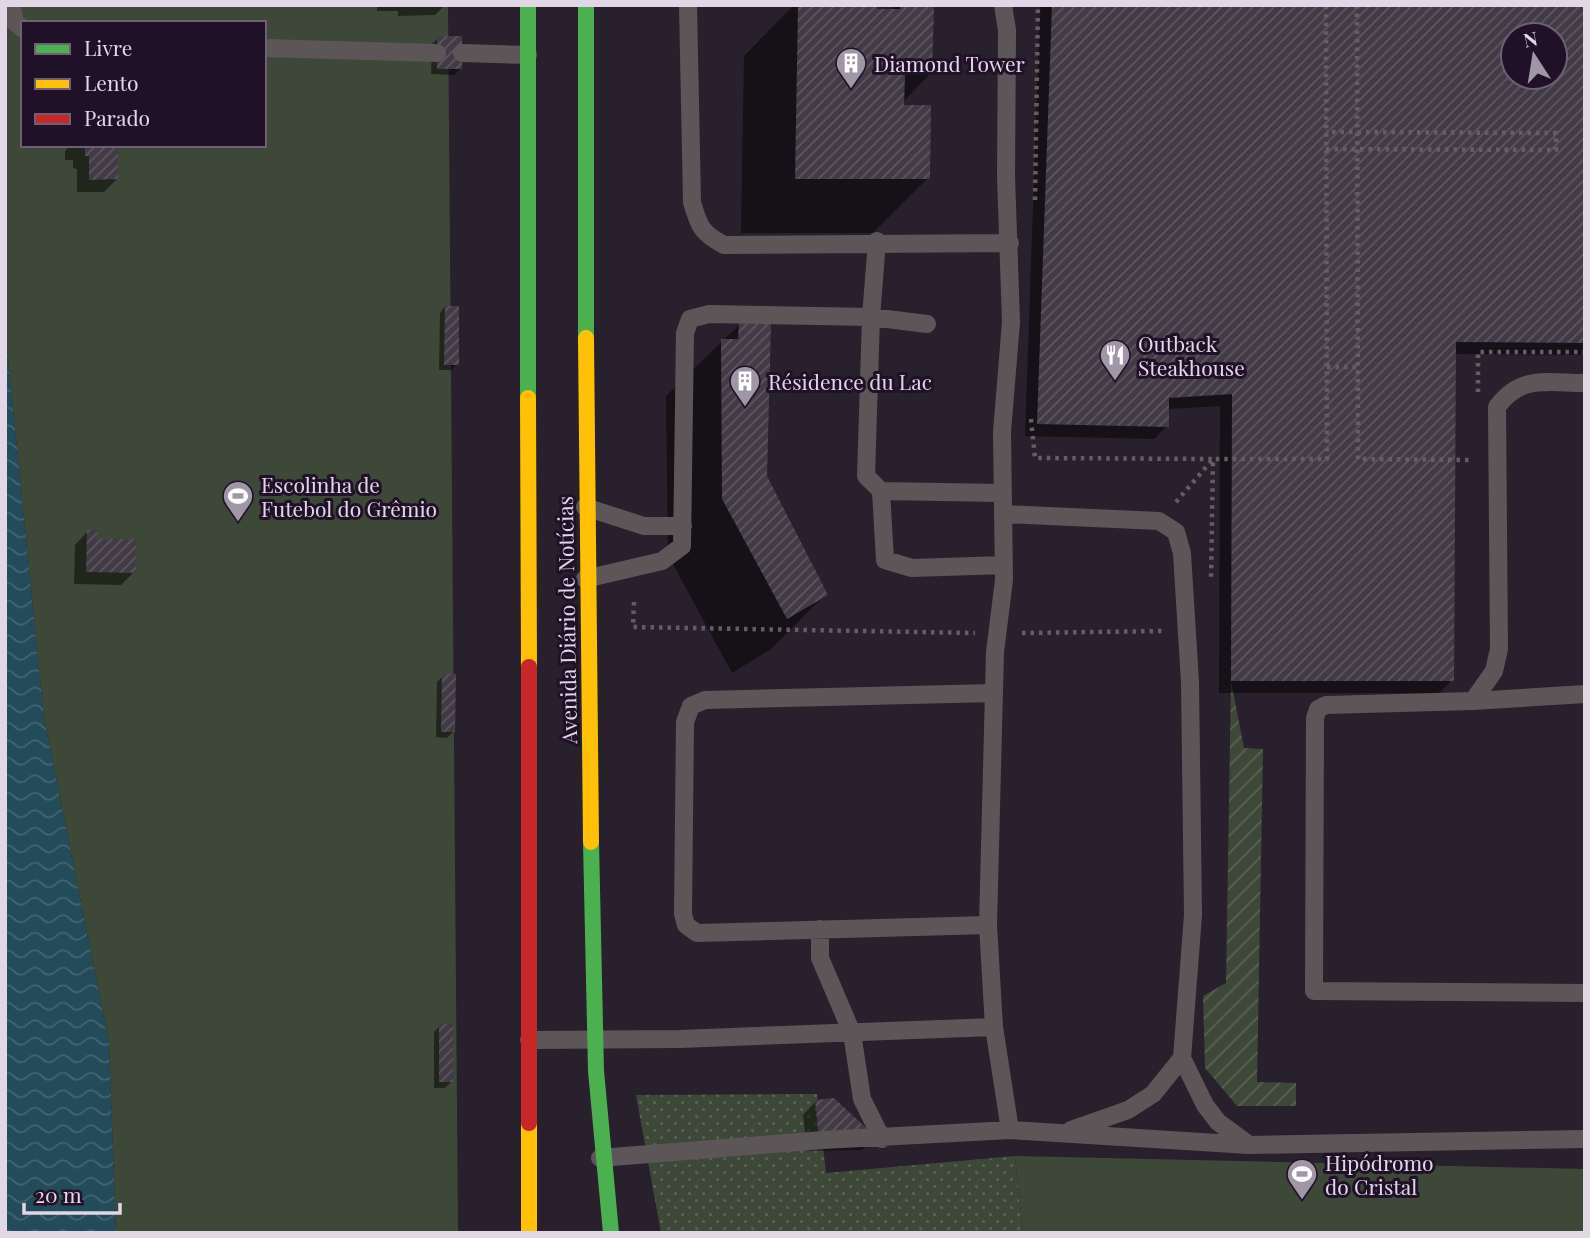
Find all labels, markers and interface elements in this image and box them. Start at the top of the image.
legend [21,21,266,147]
north arrow [1499,21,1569,91]
text: N [1521,24,1540,53]
text: Livre [84,33,132,61]
building icon: Diamond Tower [834,46,868,90]
place label: Diamond Tower [874,49,1026,77]
text: Lento [84,68,138,96]
text: Parado [84,103,150,131]
place label: Outback Steakhouse [1138,329,1245,381]
restaurant icon: Outback Steakhouse [1098,338,1132,382]
building icon: Résidence du Lac [728,364,762,408]
place label: Résidence du Lac [768,367,932,395]
place label: Escolinha de Futebol do Grêmio [261,470,437,522]
sports icon: Escolinha de Futebol do Grêmio [221,479,255,523]
street label: Avenida Diário de Notícias [550,496,582,745]
place label: Hipódromo do Cristal [1325,1148,1434,1200]
sports icon: Hipódromo do Cristal [1285,1157,1319,1201]
scale bar [24,1172,121,1216]
text: 20 m [35,1180,82,1208]

